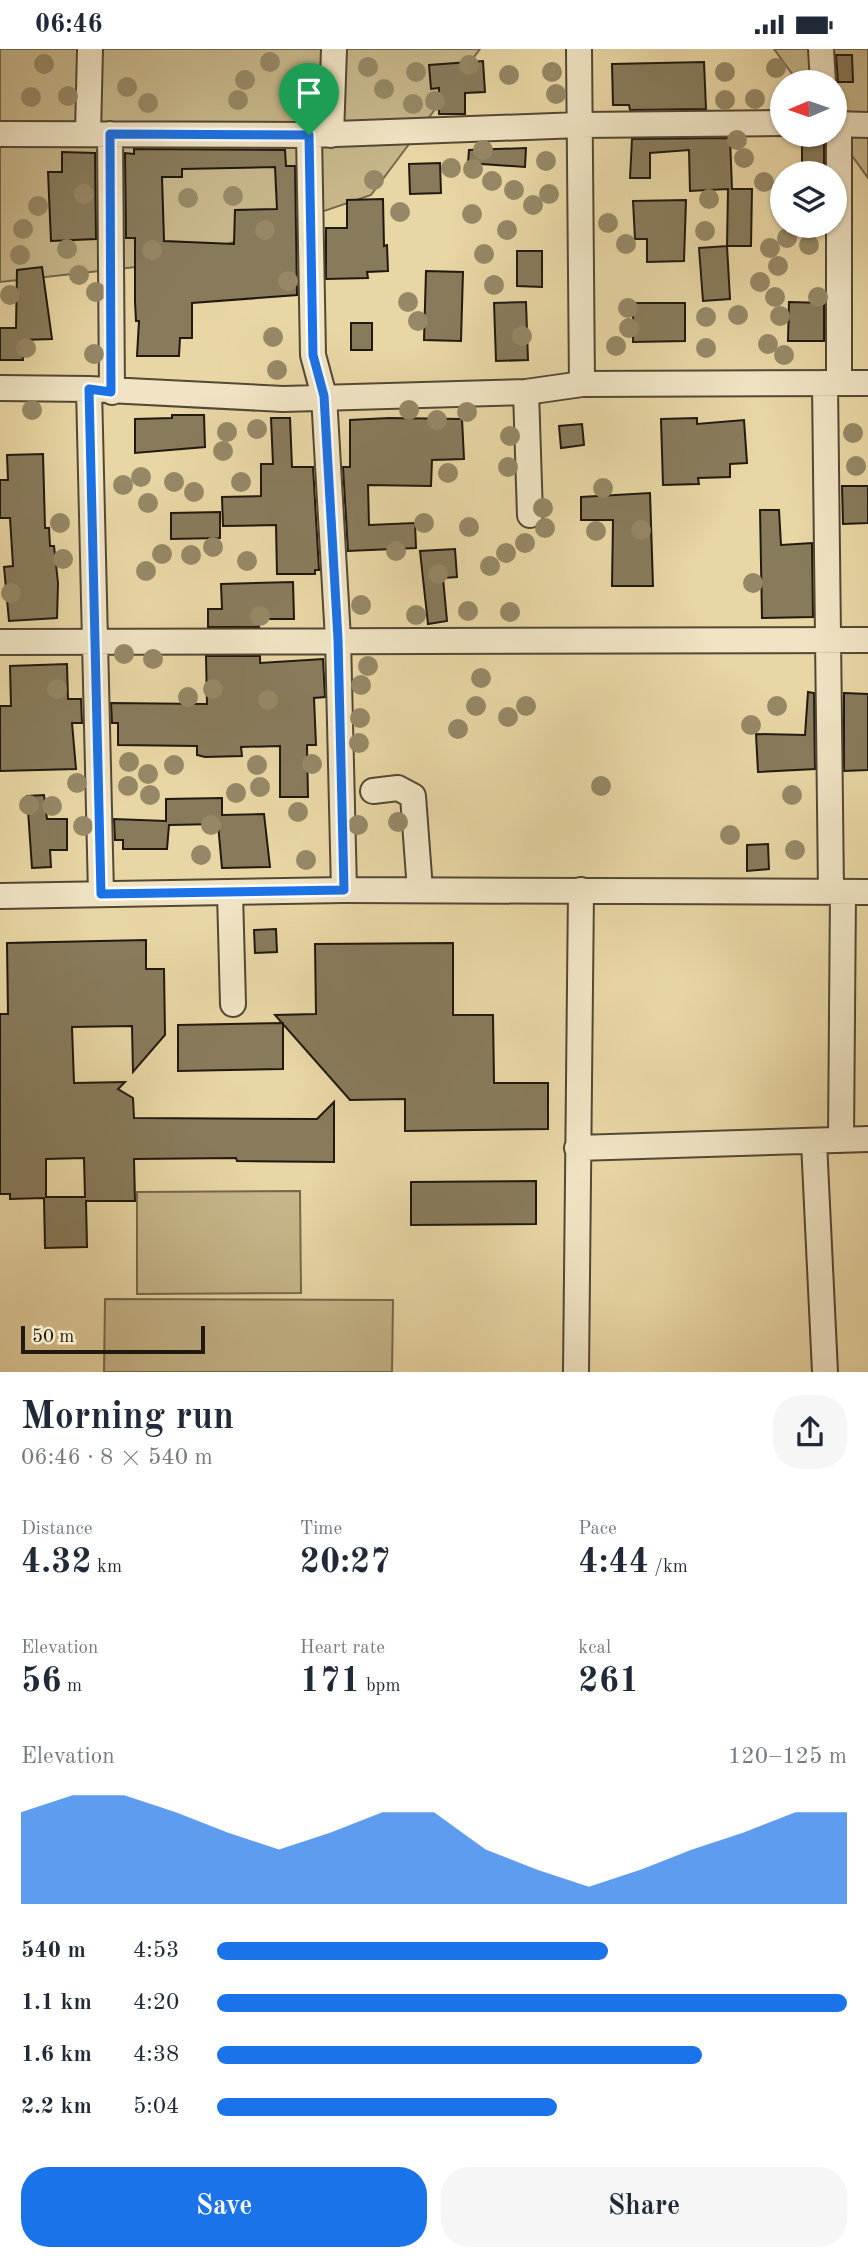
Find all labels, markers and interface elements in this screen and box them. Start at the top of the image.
text: 06:46 [35,12,103,38]
pin [279,63,339,135]
north arrow [770,70,847,147]
map controls [770,70,847,238]
icon: arrive [290,74,328,112]
button: layers [770,161,847,238]
scale bar [21,1323,205,1355]
text: 50 m [32,1328,74,1347]
button: share [773,1395,847,1469]
text: Morning run [21,1399,234,1437]
text: 06:46 · 8 × 540 m [21,1446,213,1469]
text: Distance [21,1520,93,1539]
text: Time [300,1520,342,1539]
text: Pace [578,1520,617,1539]
text: 4.32 [21,1545,92,1580]
text: 20:27 [300,1545,391,1580]
text: 4:44 [578,1545,649,1580]
text: km [92,1558,122,1577]
text: /km [649,1558,688,1577]
text: Elevation [21,1639,98,1658]
text: Heart rate [300,1639,385,1658]
text: kcal [578,1639,611,1658]
text: 56 [21,1664,62,1699]
text: 171 [300,1664,361,1699]
text: 261 [578,1664,639,1699]
text: m [62,1677,82,1696]
text: bpm [361,1677,401,1696]
text: Elevation [21,1745,115,1768]
text: 120–125 m [728,1745,847,1768]
text: 540 m [21,1939,86,1962]
text: 4:53 [133,1939,179,1962]
text: 1.1 km [21,1991,92,2014]
text: 4:20 [133,1991,179,2014]
text: 1.6 km [21,2043,92,2066]
text: 4:38 [133,2043,179,2066]
text: 2.2 km [21,2095,92,2118]
text: 5:04 [133,2095,179,2118]
button: Save [21,2167,427,2247]
button: Share [441,2167,847,2247]

